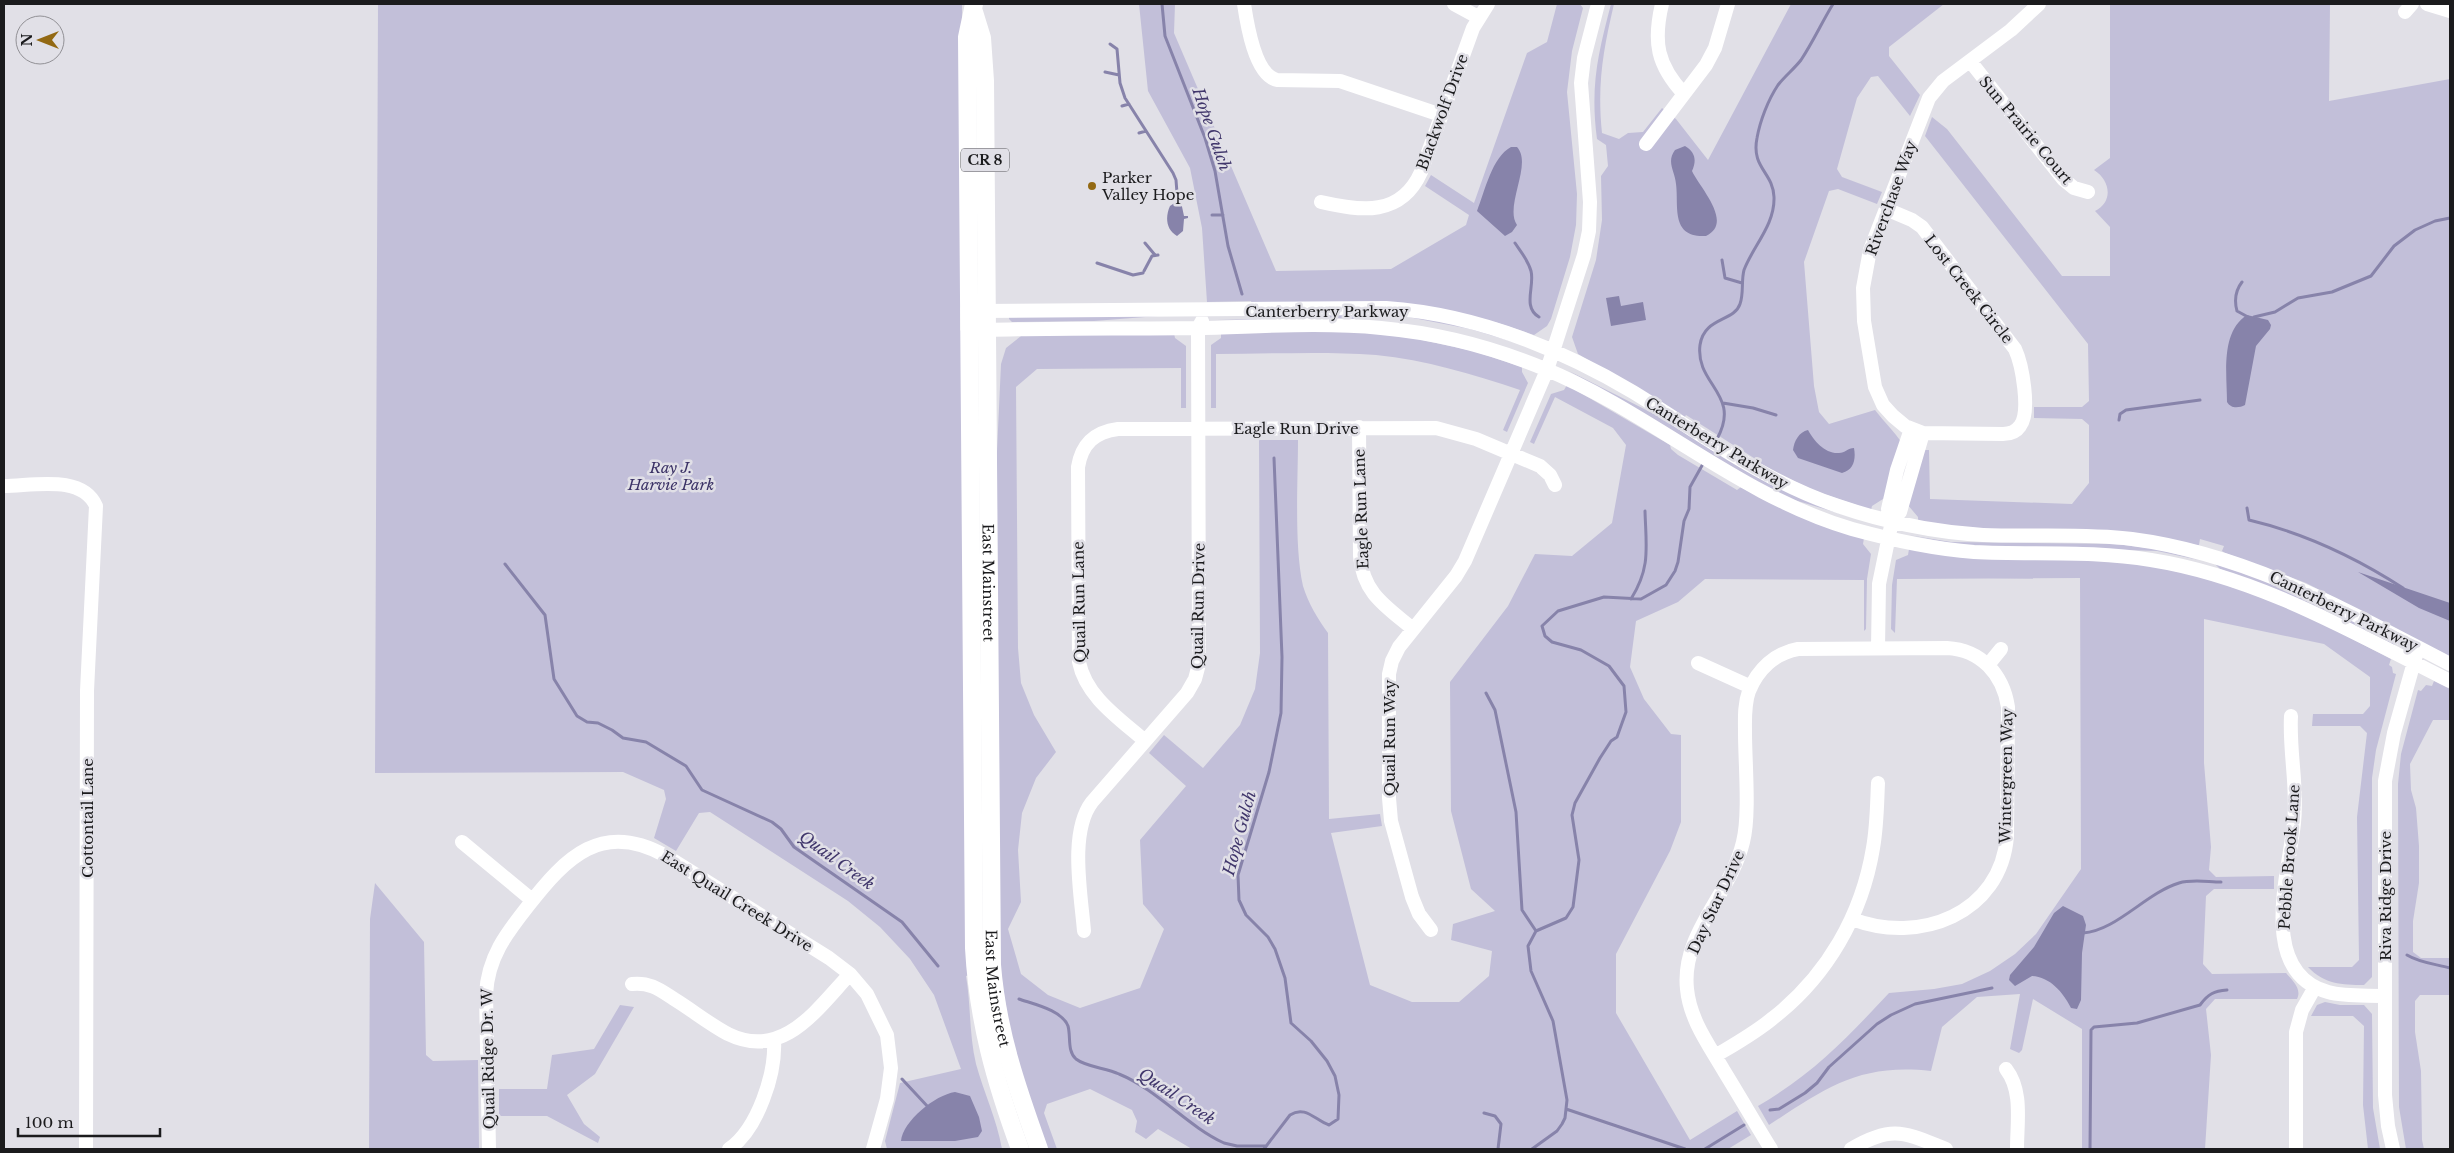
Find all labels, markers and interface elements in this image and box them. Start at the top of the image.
north arrow [15,15,65,65]
text: N [18,33,36,47]
street label: Blackwolf Drive [1412,51,1472,173]
street label: Sun Prairie Court [1975,72,2077,188]
water label: Hope Gulch [1188,84,1236,173]
street label: Riverchase Way [1861,138,1921,258]
road number: CR 8 [961,148,1009,172]
place label: Parker Valley Hope [1101,168,1194,204]
marker: Parker Valley Hope [1086,180,1098,192]
street label: Lost Creek Circle [1921,231,2017,347]
street label: Canterberry Parkway [1245,302,1409,321]
street label: Canterberry Parkway [1642,393,1792,493]
street label: Eagle Run Drive [1233,419,1359,438]
street label: Eagle Run Lane [1349,448,1373,570]
park label: Ray J. Harvie Park [627,458,714,494]
street label: East Mainstreet [979,523,999,642]
street label: Quail Run Lane [1068,541,1090,663]
street label: Quail Run Drive [1187,543,1209,669]
street label: Canterberry Parkway [2266,567,2422,656]
street label: Quail Run Way [1380,679,1399,796]
street label: Wintergreen Way [1995,708,2017,845]
street label: Cottontail Lane [78,758,97,878]
street label: Pebble Brook Lane [2274,784,2304,930]
water label: Hope Gulch [1218,789,1260,878]
water label: Quail Creek [796,826,878,894]
street label: Riva Ridge Drive [2376,831,2395,961]
street label: East Quail Creek Drive [658,847,816,955]
street label: Day Star Drive [1684,847,1748,957]
street label: East Mainstreet [982,929,1015,1049]
street label: Quail Ridge Dr. W [477,988,499,1130]
water label: Quail Creek [1135,1063,1219,1129]
scale bar [18,1106,160,1138]
text: 100 m [25,1113,74,1132]

